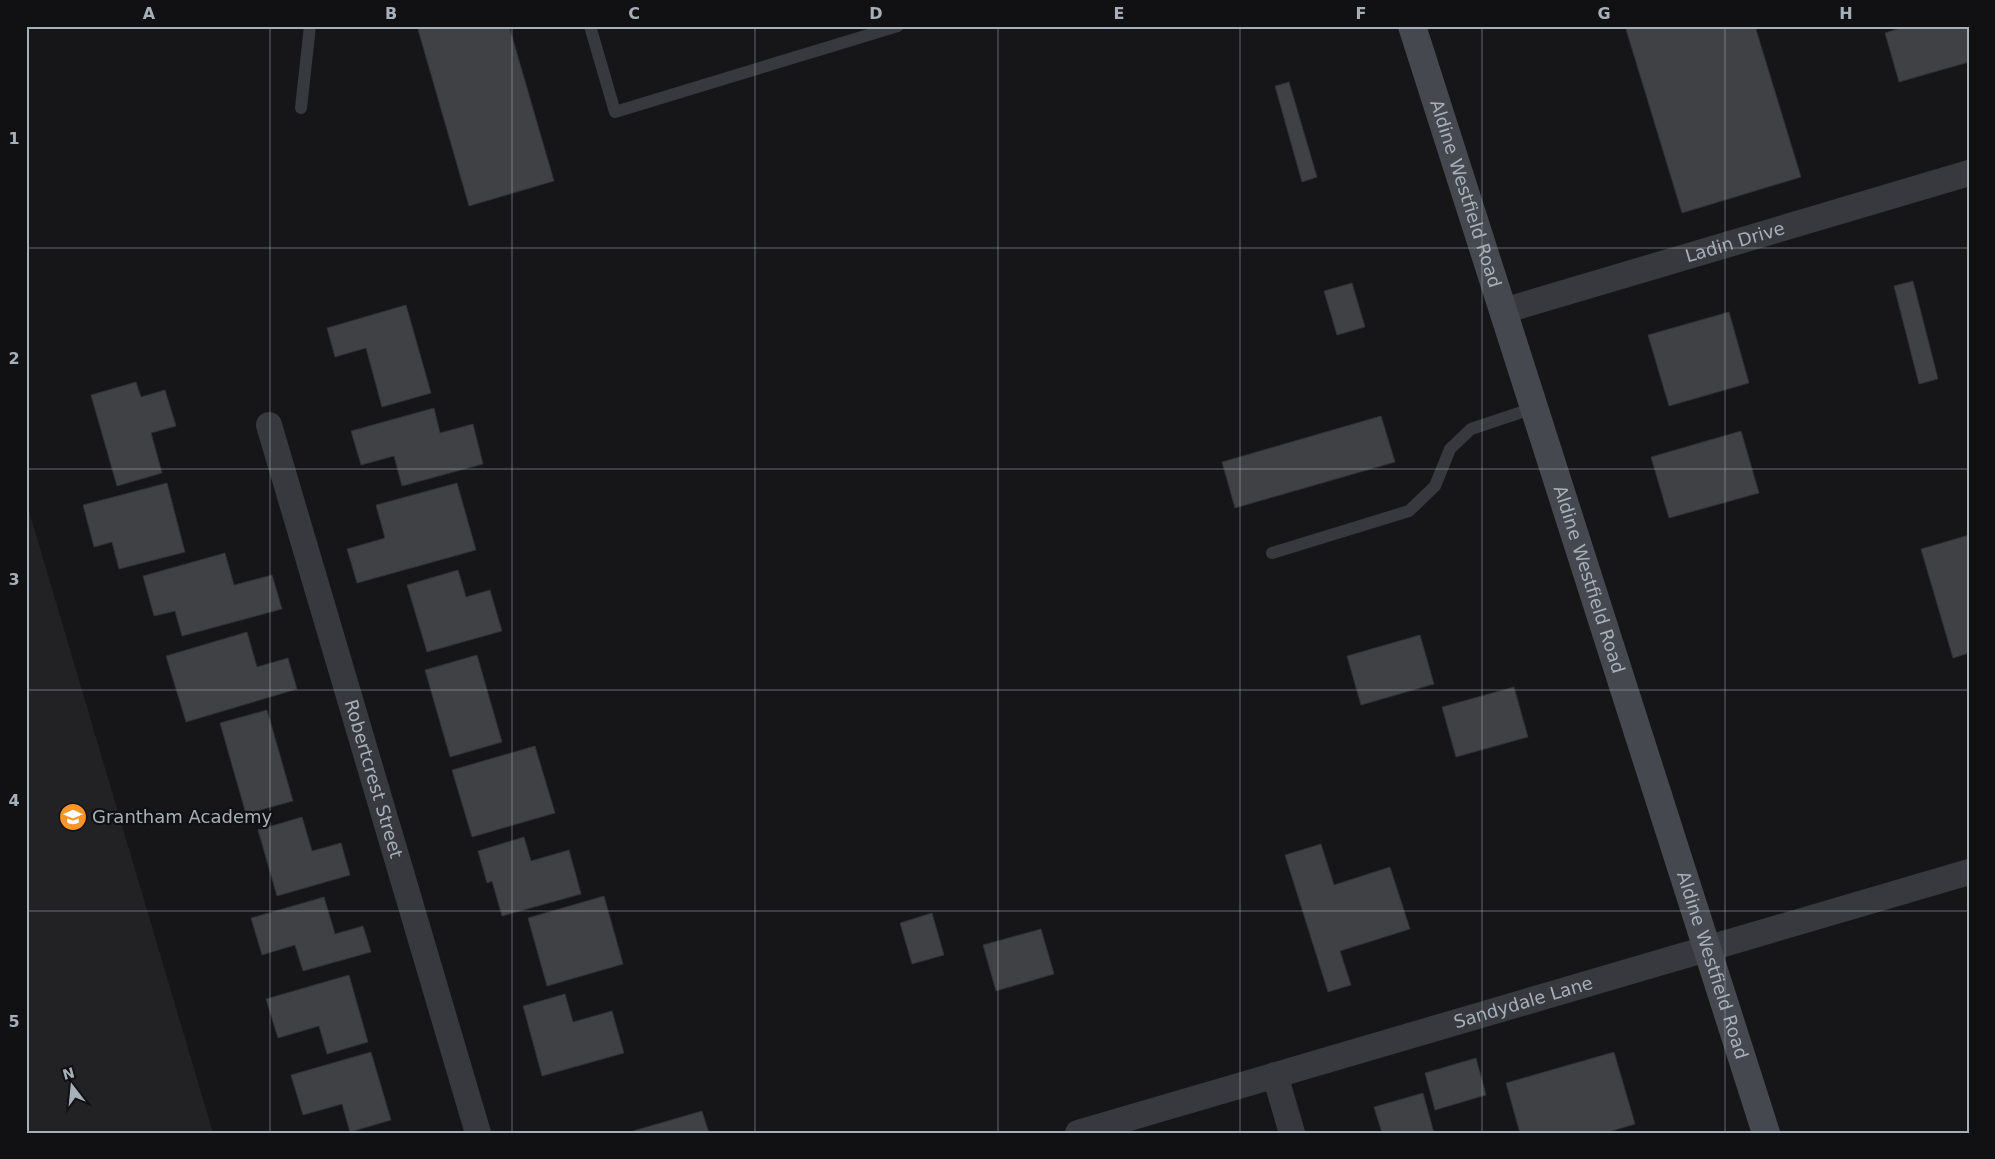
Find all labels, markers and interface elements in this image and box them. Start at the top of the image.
text: A [143,4,156,23]
text: B [385,4,397,23]
text: C [628,4,640,23]
text: D [869,4,883,23]
text: E [1114,4,1124,23]
text: F [1356,4,1366,23]
text: G [1597,4,1611,23]
text: H [1839,4,1853,23]
street label: Aldine Westfield Road [1426,97,1506,290]
text: 1 [8,129,20,148]
street label: Ladin Drive [1683,217,1787,266]
text: 2 [8,349,20,368]
street label: Aldine Westfield Road [1550,483,1629,676]
text: 3 [8,570,20,589]
street label: Robertcrest Street [341,697,407,861]
text: 4 [8,791,20,810]
school or university icon: Grantham Academy [58,802,88,832]
place label: Grantham Academy [92,806,272,827]
street label: Aldine Westfield Road [1673,868,1753,1062]
street label: Sandydale Lane [1451,972,1595,1032]
text: 5 [8,1012,20,1031]
north arrow [48,1062,98,1112]
text: N [61,1064,76,1083]

